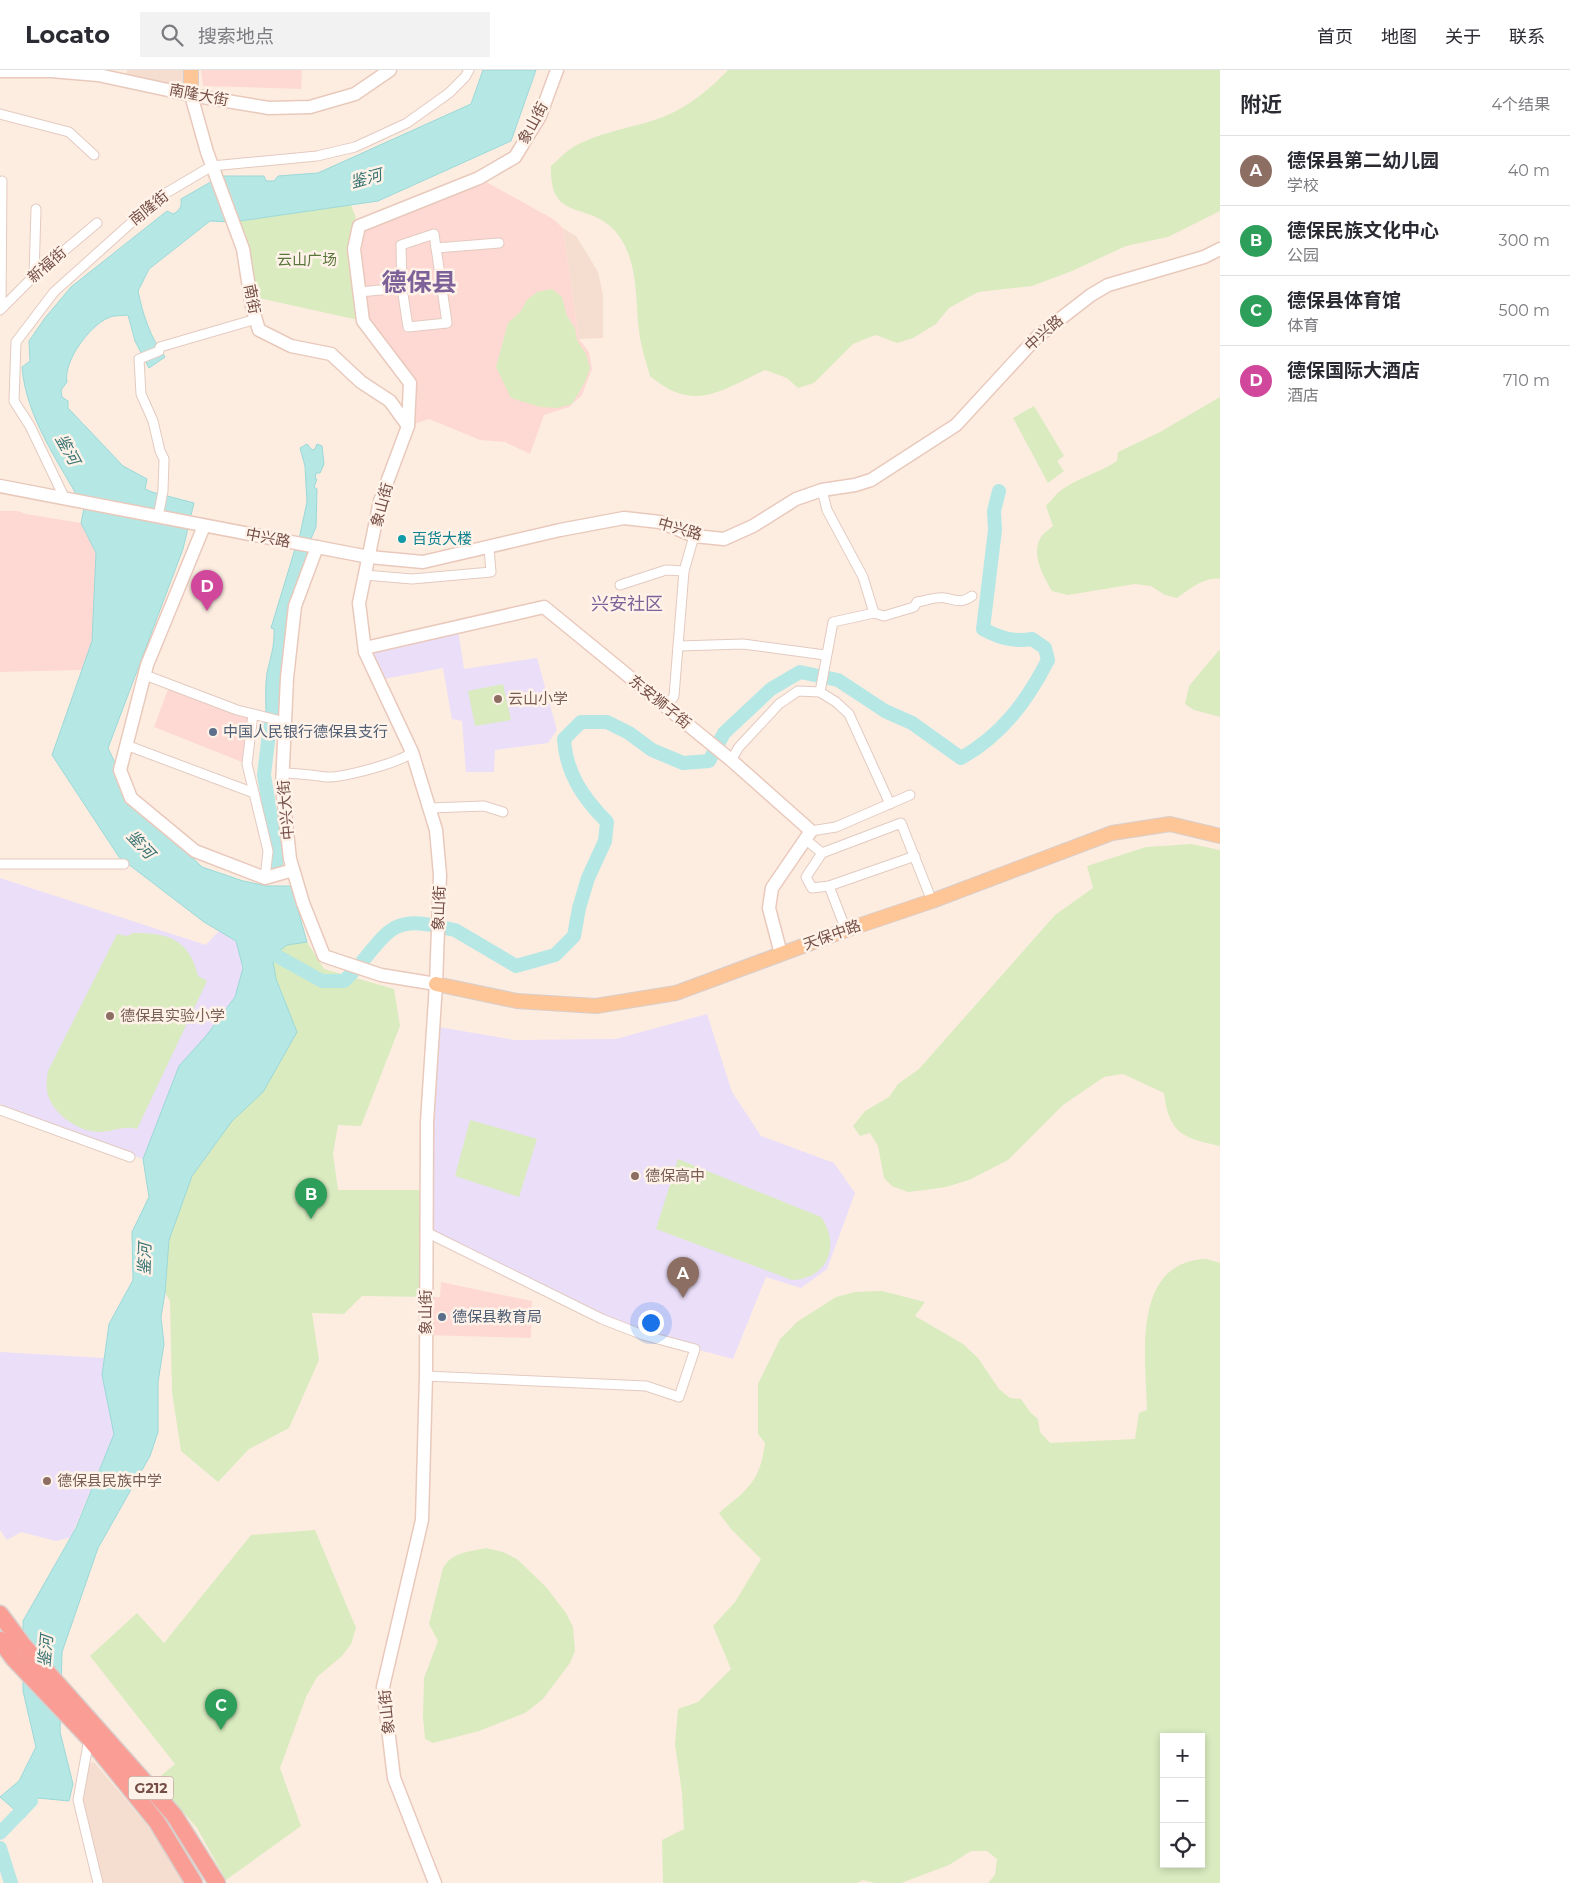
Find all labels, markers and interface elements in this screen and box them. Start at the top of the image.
search box [140,12,490,57]
text: Locato [25,20,110,49]
icon: search [158,21,186,49]
text: 搜索地点 [198,25,274,48]
text: 首页 [1317,26,1353,48]
text: 地图 [1381,26,1417,48]
text: 关于 [1445,26,1481,48]
text: 联系 [1509,26,1545,48]
street label: 南隆大街 [168,79,230,110]
text: 附近 [1240,92,1282,117]
text: 4个结果 [1491,95,1550,114]
street label: 象山街 [514,98,552,147]
text: 德保县第二幼儿园 [1287,149,1439,172]
text: A [1250,161,1262,180]
text: 40 m [1508,161,1550,180]
water label: 鉴河 [348,164,387,192]
text: 学校 [1287,176,1319,195]
street label: 南隆街 [125,186,172,229]
text: 德保民族文化中心 [1287,219,1439,242]
text: B [1250,231,1262,250]
text: 300 m [1499,231,1550,250]
street label: 新福街 [23,243,70,287]
text: 公园 [1287,246,1319,265]
park label: 云山广场 [277,250,337,269]
district label: 德保县 [381,267,457,297]
street label: 南街 [240,282,265,315]
text: 德保县体育馆 [1287,289,1401,312]
text: C [1250,301,1262,320]
text: 500 m [1499,301,1550,320]
street label: 中兴路 [1021,311,1067,355]
text: 体育 [1287,316,1319,335]
text: 德保国际大酒店 [1287,359,1420,382]
text: D [1249,371,1263,390]
text: 710 m [1503,371,1550,390]
text: 酒店 [1287,386,1319,405]
water label: 鉴河 [51,431,85,470]
street label: 象山街 [367,481,397,529]
street label: 中兴路 [656,513,704,544]
street label: 中兴路 [244,524,292,551]
place label: 百货大楼 [412,529,472,548]
marker: 百货大楼 [396,533,408,545]
pin: D [191,570,223,611]
district label: 兴安社区 [591,593,663,615]
street label: 东安狮子街 [625,671,695,733]
place label: 云山小学 [508,689,568,708]
marker: 云山小学 [492,693,504,705]
place label: 中国人民银行德保县支行 [223,722,388,741]
marker: 中国人民银行德保县支行 [207,726,219,738]
street label: 中兴大街 [273,779,298,841]
water label: 鉴河 [123,826,161,865]
street label: 象山街 [428,885,449,931]
street label: 天保中路 [800,915,863,954]
place label: 德保县实验小学 [120,1006,225,1025]
marker: 德保县实验小学 [104,1010,116,1022]
place label: 德保高中 [645,1166,705,1185]
marker: 德保高中 [629,1170,641,1182]
pin: B [295,1178,327,1219]
water label: 鉴河 [134,1240,155,1275]
pin: A [667,1257,699,1298]
street label: 象山街 [416,1289,435,1335]
place label: 德保县教育局 [452,1307,542,1326]
your location [638,1310,664,1336]
marker: 德保县教育局 [436,1311,448,1323]
place label: 德保县民族中学 [57,1471,162,1490]
marker: 德保县民族中学 [41,1475,53,1487]
water label: 鉴河 [35,1631,57,1668]
pin: C [205,1689,237,1730]
street label: 象山街 [375,1689,398,1735]
map controls [1160,1733,1205,1868]
button: + [1160,1733,1205,1778]
road number: G212 [128,1776,174,1800]
button: − [1160,1778,1205,1823]
button: locate [1160,1823,1205,1868]

